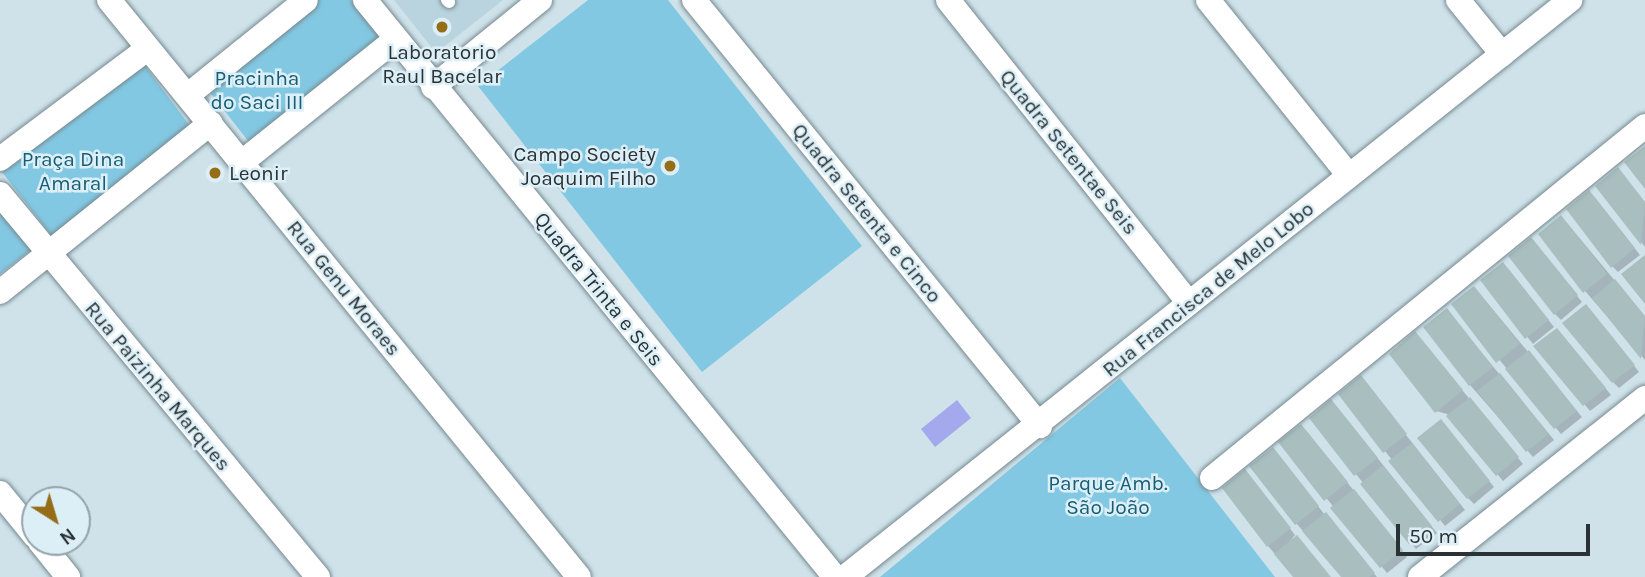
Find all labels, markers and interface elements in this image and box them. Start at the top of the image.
marker: Laboratorio Raul Bacelar [432,17,452,37]
place label: Laboratorio Raul Bacelar [382,39,502,89]
street label: Quadra Setentae Seis [995,64,1143,240]
park label: Pracinha do Saci III [211,65,303,115]
street label: Quadra Setenta e Cinco [787,118,947,308]
place label: Campo Society Joaquim Filho [513,141,656,191]
park label: Praça Dina Amaral [22,146,124,196]
marker: Campo Society Joaquim Filho [662,158,678,174]
place label: Leonir [229,160,288,186]
marker: Leonir [207,165,223,181]
street label: Rua Francisca de Melo Lobo [1097,196,1319,382]
street label: Quadra Trinta e Seis [529,207,669,371]
street label: Rua Genu Moraes [282,215,406,361]
street label: Rua Paizinha Marques [80,296,236,476]
park label: Parque Amb. São João [1048,470,1168,520]
north arrow [21,486,91,556]
scale bar [1400,510,1594,554]
text: N [55,523,79,549]
text: 50 m [1409,524,1458,548]

